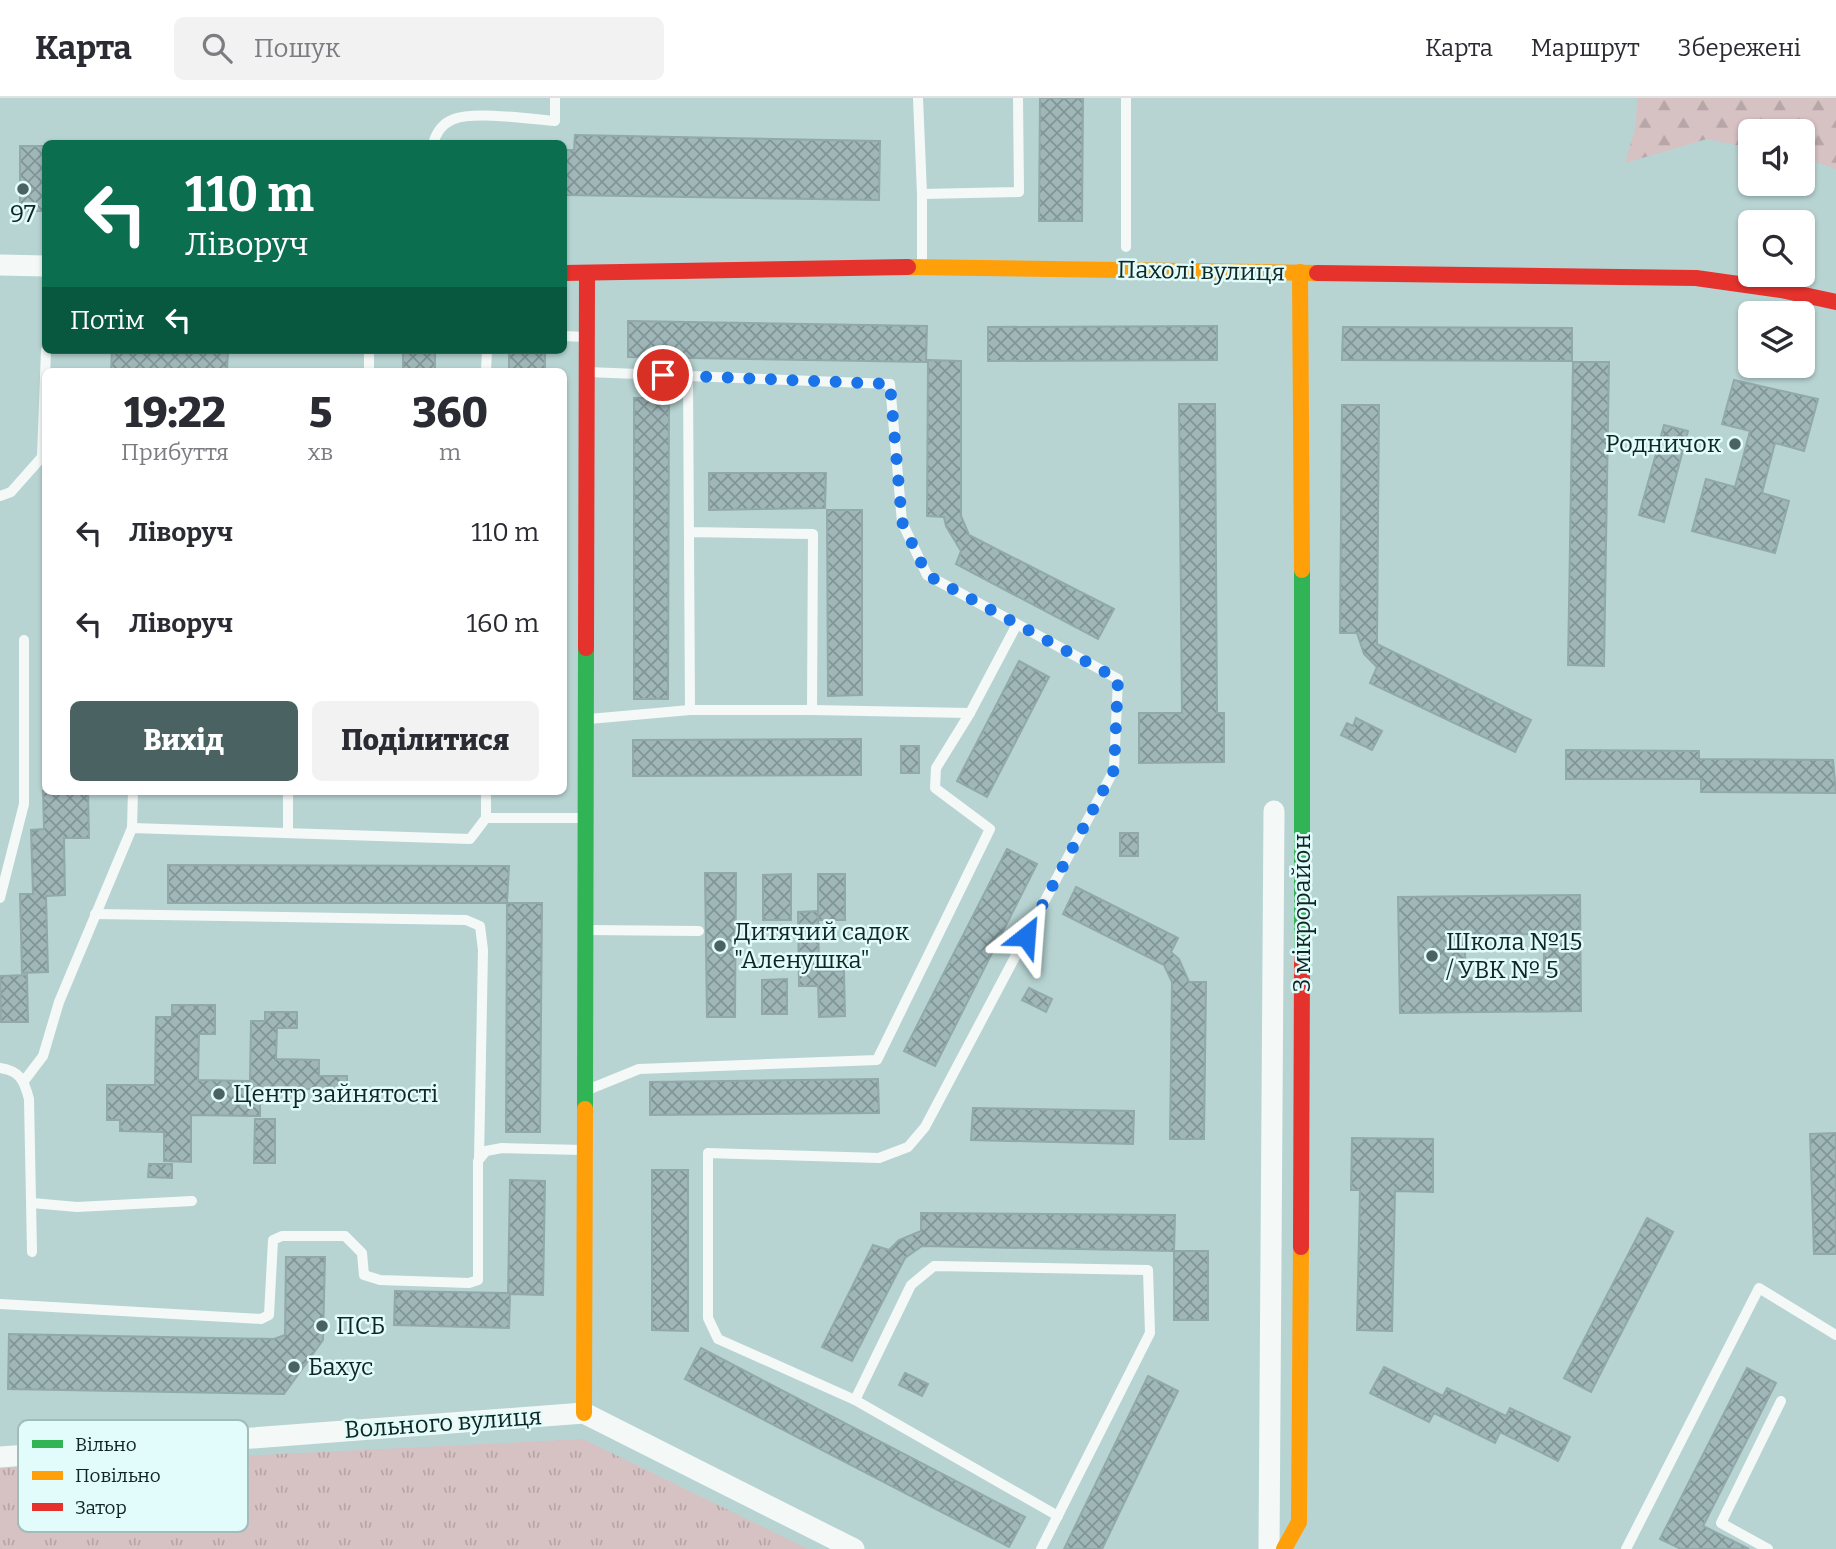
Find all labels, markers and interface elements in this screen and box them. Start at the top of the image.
search box [174,17,664,80]
text: Карта [35,28,132,68]
icon: search [198,29,236,67]
text: Пошук [254,33,340,64]
text: Карта [1425,34,1493,62]
text: Маршрут [1531,34,1640,62]
text: Збережені [1678,34,1801,62]
map controls [1738,119,1815,378]
button: sound [1738,119,1815,196]
text: 110 m [185,165,314,224]
icon: left [70,168,161,259]
marker: 97 [15,181,31,197]
place label: 97 [10,200,36,228]
button: search [1738,210,1815,287]
text: Ліворуч [185,225,308,263]
street label: Пахолі вулиця [1117,256,1285,286]
icon: left [159,301,197,339]
button: layers [1738,301,1815,378]
text: Потім [70,305,145,336]
pin [633,345,693,405]
icon: arrive [644,356,682,394]
text: 19:22 [124,388,226,438]
text: 5 [309,388,332,438]
text: 360 [412,388,488,438]
place label: Родничок [1605,430,1721,458]
marker: Родничок [1727,436,1743,452]
text: Прибуття [121,438,229,466]
text: хв [308,438,333,466]
text: m [439,438,461,466]
icon: left [70,514,108,552]
text: Ліворуч [129,517,233,548]
text: 110 m [471,517,539,548]
icon: left [70,605,108,643]
text: Ліворуч [129,608,233,639]
text: 160 m [467,608,539,639]
button: Вихід [70,701,298,781]
button: Поділитися [312,701,539,781]
street label: 3 мікрорайон [1288,834,1316,992]
position arrow [989,899,1063,973]
place label: Дитячий садок "Аленушка" [734,918,909,974]
place label: Школа №15 / УВК № 5 [1446,928,1582,984]
marker: Дитячий садок "Аленушка" [712,938,728,954]
marker: Школа №15 / УВК № 5 [1424,948,1440,964]
place label: Центр зайнятості [233,1080,438,1108]
marker: Центр зайнятості [211,1086,227,1102]
place label: ПСБ [336,1312,385,1340]
marker: ПСБ [314,1318,330,1334]
place label: Бахус [308,1353,373,1381]
marker: Бахус [286,1359,302,1375]
street label: Вольного вулиця [343,1402,543,1444]
legend [18,1420,248,1532]
text: Вільно [75,1433,137,1456]
text: Повільно [75,1464,161,1487]
text: Затор [75,1496,127,1519]

